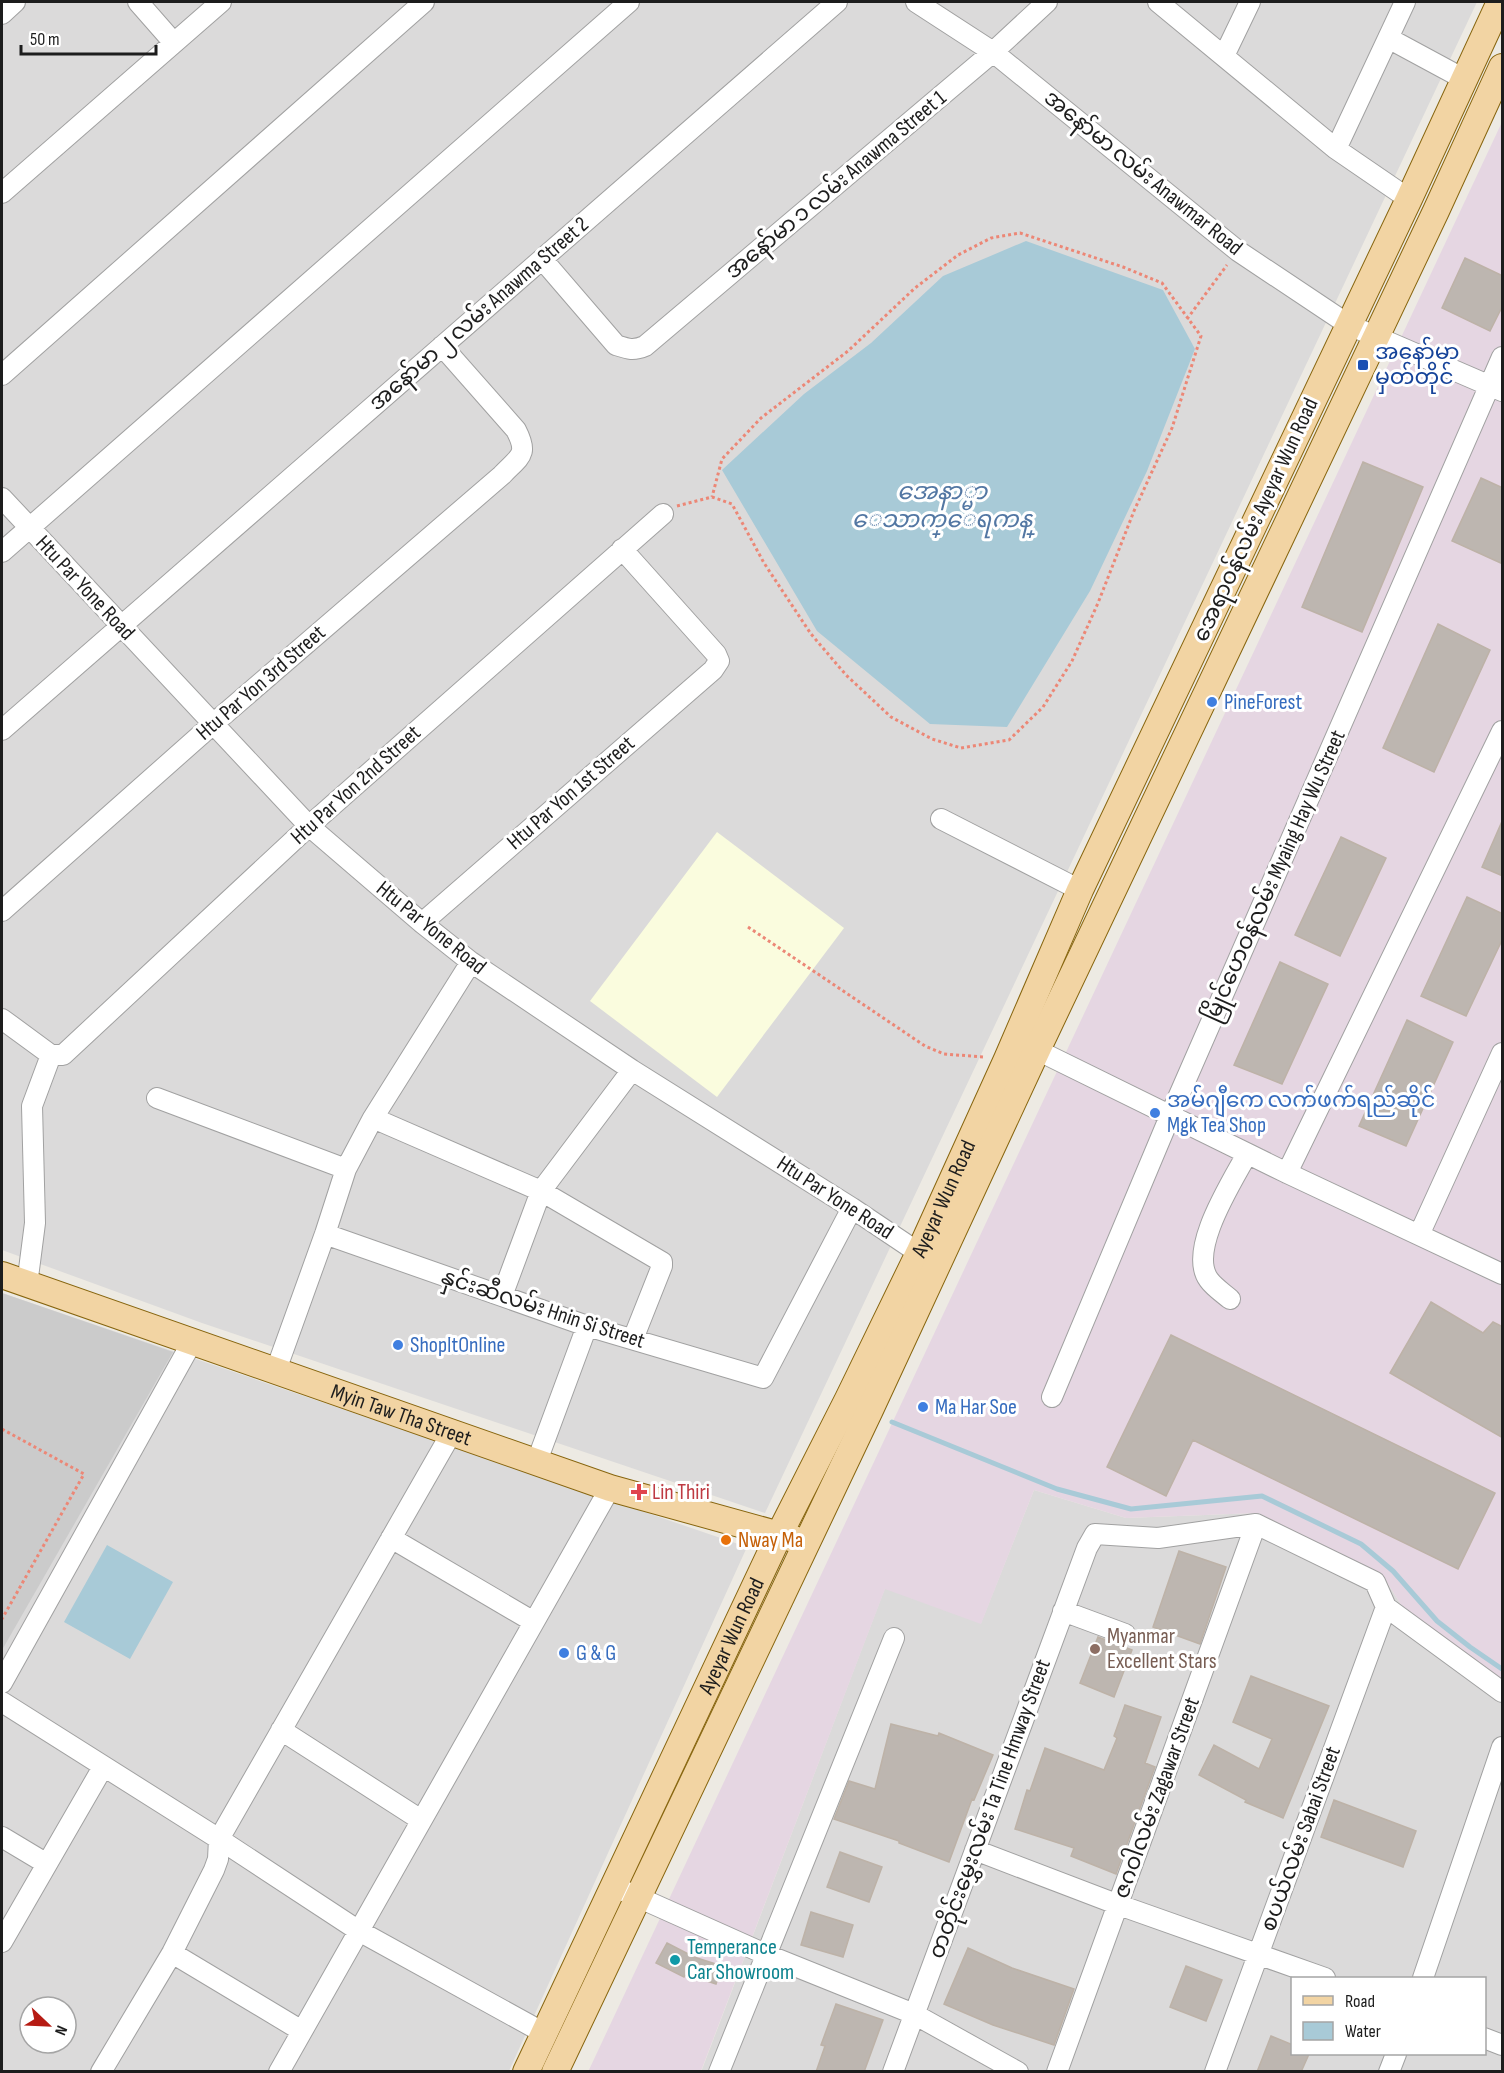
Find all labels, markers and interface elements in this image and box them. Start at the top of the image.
scale bar [21,18,156,56]
text: 50 m [30,29,60,50]
street label: အနော်မာ ၁ လမ်း Anawma Street 1 [718,82,954,288]
street label: အနော်မာ လမ်း Anawmar Road [1036,82,1250,264]
street label: အနော်မာ ၂ လမ်း Anawma Street 2 [362,209,596,419]
place label: အနော်မာ မှတ်တိုင် [1375,336,1460,394]
marker: အနော်မာ မှတ်တိုင် [1356,358,1370,372]
street label: အေရာဝန်လမ်း Ayeyar Wun Road [1185,393,1327,647]
water label: အေနာ္မာ ေသာက္ေရကန္ [852,477,1035,539]
street label: Htu Par Yone Road [30,530,140,646]
street label: Htu Par Yon 3rd Street [191,619,331,746]
place label: PineForest [1224,689,1303,716]
marker: PineForest [1205,695,1219,709]
street label: Htu Par Yon 2nd Street [285,719,427,850]
street label: မြိုင်ဟေဝန်လမ်း Myaing Hay Wu Street [1196,724,1355,1027]
street label: Htu Par Yon 1st Street [502,730,641,856]
street label: Htu Par Yone Road [371,876,491,980]
place label: အမ်ဂျီကေ လက်ဖက်ရည်ဆိုင် Mgk Tea Shop [1167,1084,1435,1139]
marker: အမ်ဂျီကေ လက်ဖက်ရည်ဆိုင် Mgk Tea Shop [1148,1106,1162,1120]
street label: Ayeyar Wun Road [905,1136,982,1262]
street label: Htu Par Yone Road [772,1150,898,1246]
street label: နှင်းဆီလမ်း Hnin Si Street [437,1260,649,1358]
place label: ShopItOnline [410,1332,505,1359]
marker: ShopItOnline [391,1338,405,1352]
street label: Myin Taw Tha Street [327,1378,475,1452]
place label: Ma Har Soe [935,1394,1017,1421]
marker: Ma Har Soe [916,1400,930,1414]
place label: Lin Thiri [652,1479,710,1506]
marker: Lin Thiri [630,1483,648,1501]
place label: Nway Ma [738,1527,803,1554]
marker: Nway Ma [719,1533,733,1547]
street label: Ayeyar Wun Road [692,1573,770,1699]
place label: Myanmar Excellent Stars [1107,1623,1217,1675]
place label: G & G [576,1640,616,1667]
marker: Myanmar Excellent Stars [1088,1642,1102,1656]
marker: G & G [557,1646,571,1660]
street label: တတိုင်းမွှေးလမ်း Ta Tine Hmway Street [920,1654,1060,1963]
street label: ဇဂဝါလမ်း Zagawar Street [1105,1692,1206,1902]
street label: စပယ်လမ်း Sabai Street [1252,1742,1347,1935]
place label: Temperance Car Showroom [687,1934,794,1986]
marker: Temperance Car Showroom [668,1953,682,1967]
legend [1291,1977,1486,2055]
text: Road [1345,1991,1375,2012]
north arrow [18,1995,78,2055]
text: Water [1345,2021,1381,2042]
text: N [50,2023,71,2038]

